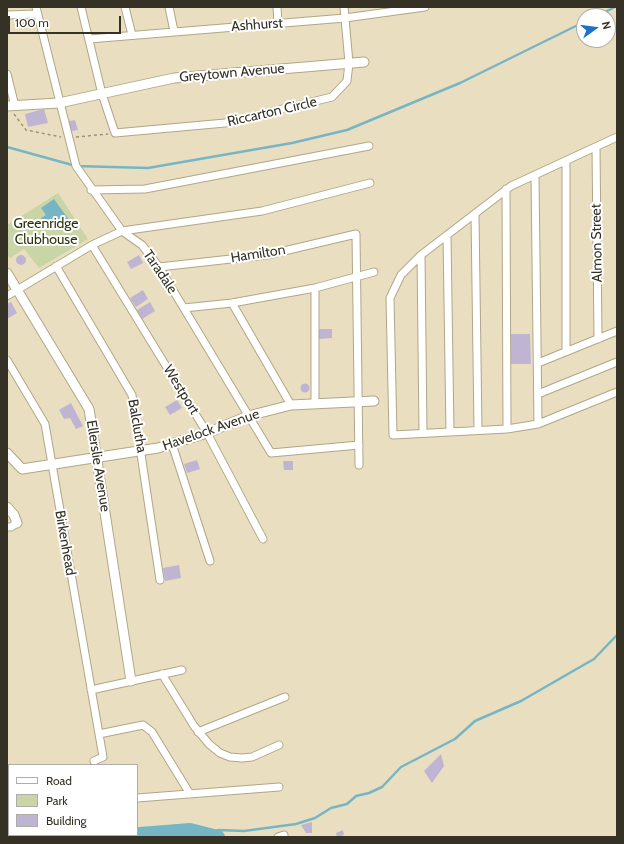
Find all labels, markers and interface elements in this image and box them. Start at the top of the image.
scale bar [10,8,123,34]
north arrow [576,8,616,48]
text: 100 m [15,15,49,30]
street label: Ashhurst [231,15,283,35]
text: N [599,20,614,31]
street label: Greytown Avenue [179,60,285,86]
street label: Riccarton Circle [226,94,318,130]
street label: Almon Street [588,203,606,283]
park label: Greenridge Clubhouse [13,216,79,248]
street label: Hamilton [229,241,287,267]
street label: Taradale [139,247,181,297]
street label: Westport [159,362,203,418]
street label: Balclutha [124,398,150,454]
street label: Havelock Avenue [160,406,262,454]
street label: Ellerslie Avenue [82,419,114,513]
street label: Birkenhead [51,509,79,577]
legend [8,764,138,836]
text: Road [46,773,72,788]
text: Park [46,793,68,808]
text: Building [46,813,87,828]

